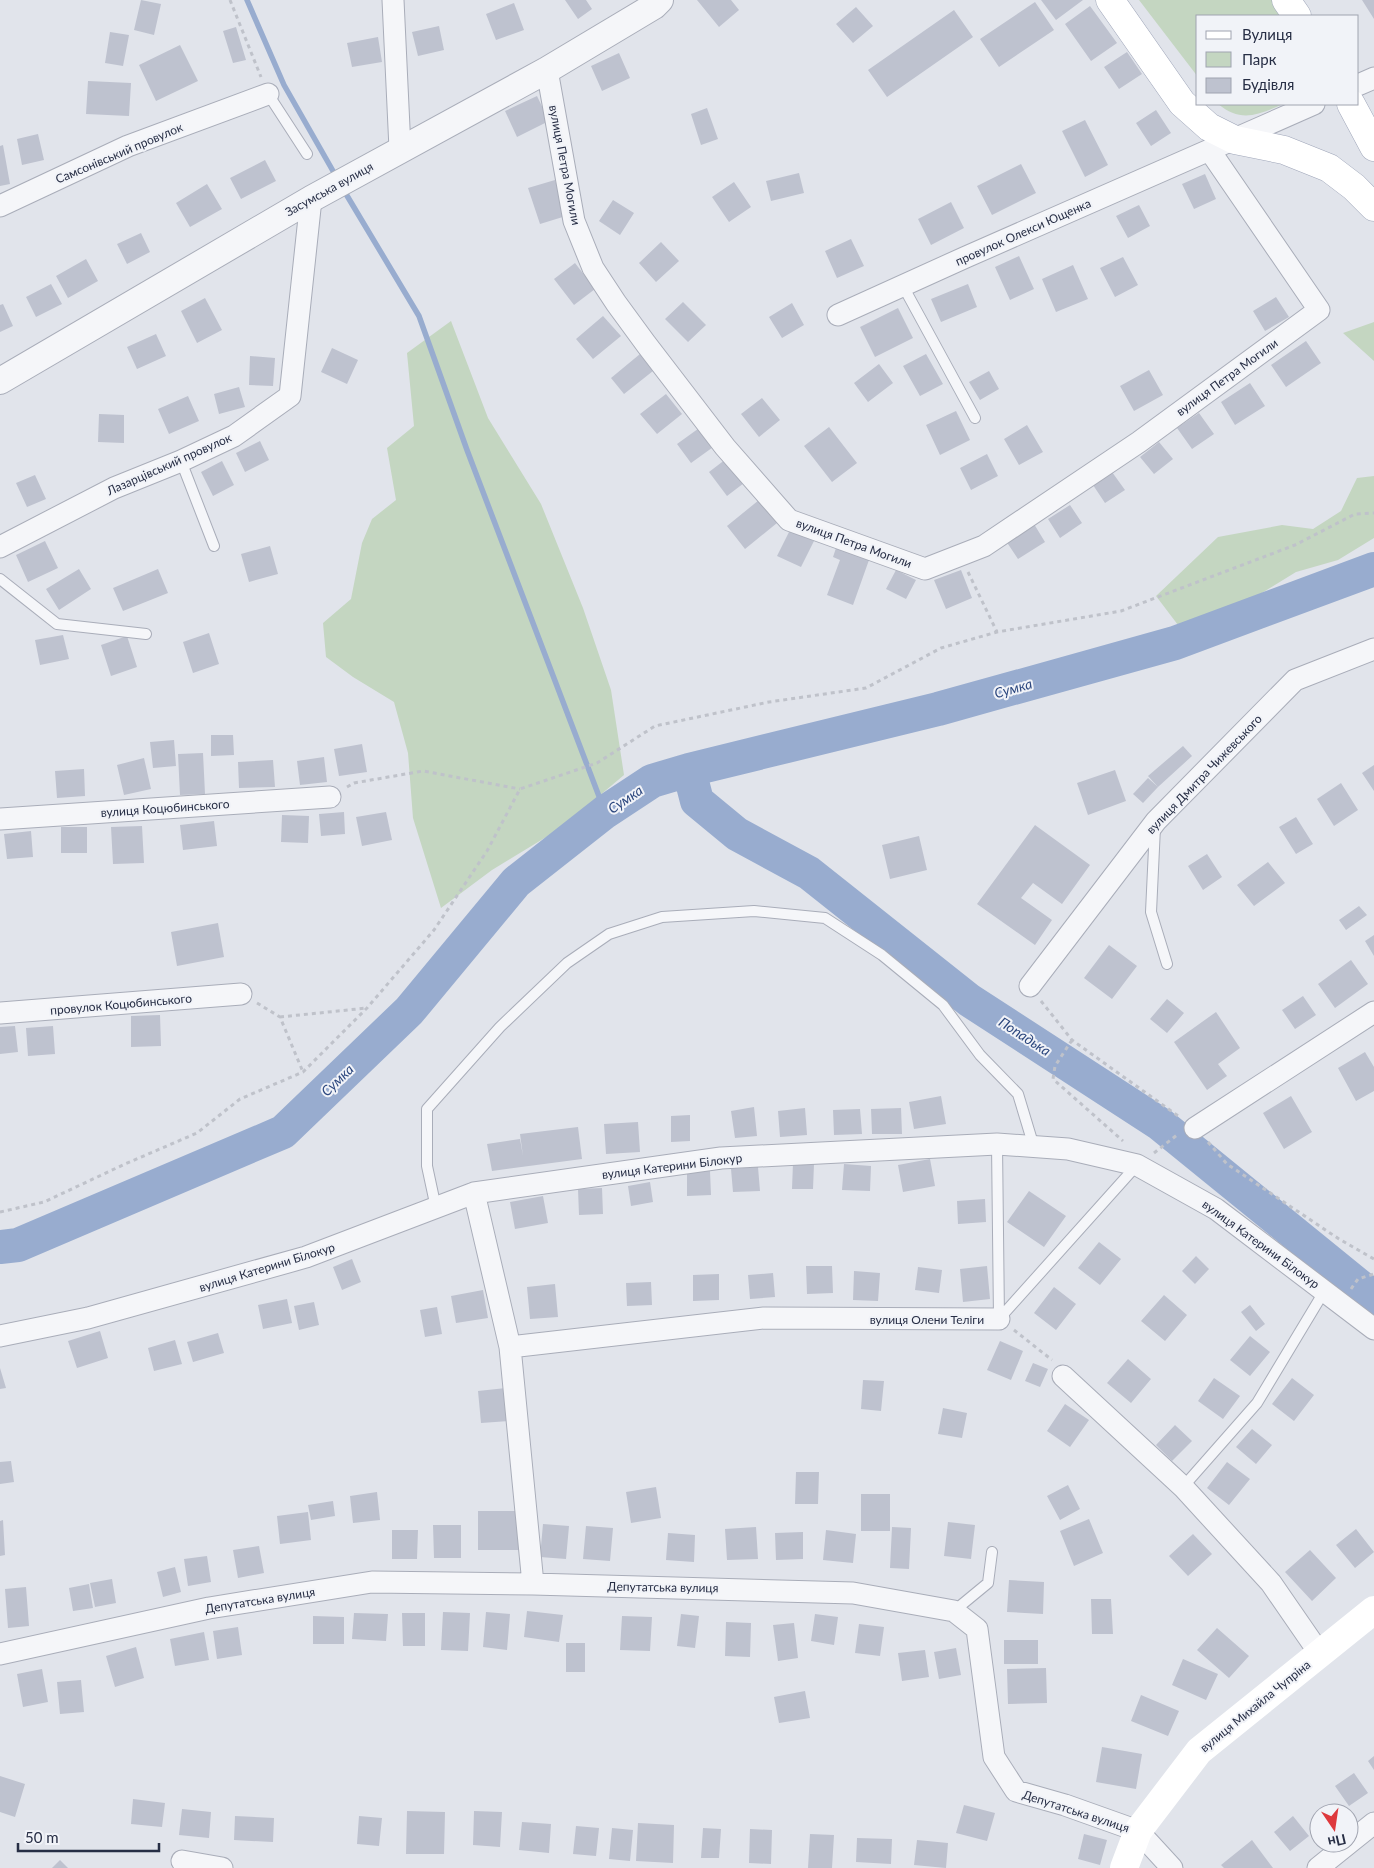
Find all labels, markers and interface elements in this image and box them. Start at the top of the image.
legend [1196,15,1359,105]
text: Вулиця [1242,25,1292,43]
text: Парк [1242,50,1277,68]
text: Будівля [1242,75,1294,93]
street label: вулиця Петра Могили [546,104,584,226]
street label: Самсонівський провулок [53,119,186,187]
street label: Засумська вулиця [282,159,376,219]
street label: провулок Олекси Ющенка [953,195,1093,269]
street label: вулиця Петра Могили [1173,335,1281,419]
street label: Лазарцівський провулок [103,429,234,499]
street label: вулиця Петра Могили [794,515,914,571]
water label: Сумка [992,675,1034,701]
street label: вулиця Дмитра Чижевського [1143,711,1265,837]
water label: Сумка [604,781,646,817]
street label: вулиця Коцюбинського [100,796,230,820]
street label: провулок Коцюбинського [49,990,193,1018]
water label: Попадька [996,1013,1054,1059]
water label: Сумка [317,1061,357,1099]
street label: вулиця Катерини Білокур [601,1150,743,1182]
street label: вулиця Катерини Білокур [1200,1196,1323,1292]
street label: вулиця Катерини Білокур [197,1239,337,1295]
street label: вулиця Олени Теліги [870,1312,984,1327]
street label: Депутатська вулиця [607,1579,719,1595]
street label: Депутатська вулиця [204,1584,316,1616]
street label: вулиця Михайла Чупріна [1197,1657,1313,1755]
street label: Депутатська вулиця [1021,1787,1131,1835]
north arrow [1309,1803,1359,1853]
scale bar [18,1820,159,1852]
text: 50 m [25,1828,59,1846]
text: Пн [1326,1831,1348,1852]

